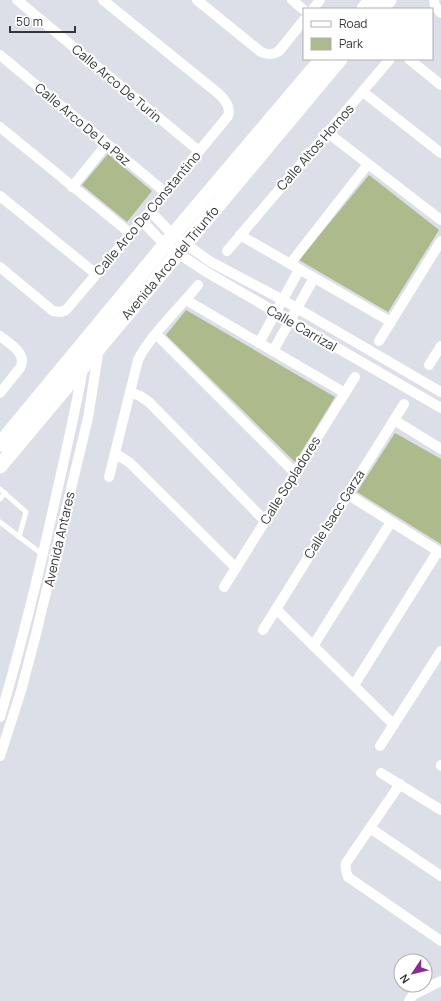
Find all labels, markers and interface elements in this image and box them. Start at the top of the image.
scale bar [10,8,75,34]
legend [303,8,433,60]
text: 50 m [16,13,43,30]
text: Road [339,15,367,32]
text: Park [339,35,364,52]
street label: Calle Arco De Turin [68,40,166,126]
street label: Calle Arco De La Paz [31,79,135,170]
street label: Calle Altos Hornos [272,100,358,194]
street label: Calle Arco De Constantino [90,147,205,279]
street label: Avenida Arco del Triunfo [117,202,223,323]
street label: Calle Carrizal [264,301,340,355]
street label: Calle Sopladores [256,432,324,528]
street label: Calle Isacc Garza [299,466,369,562]
street label: Avenida Antares [39,490,79,588]
north arrow [393,953,433,993]
text: N [396,971,413,987]

